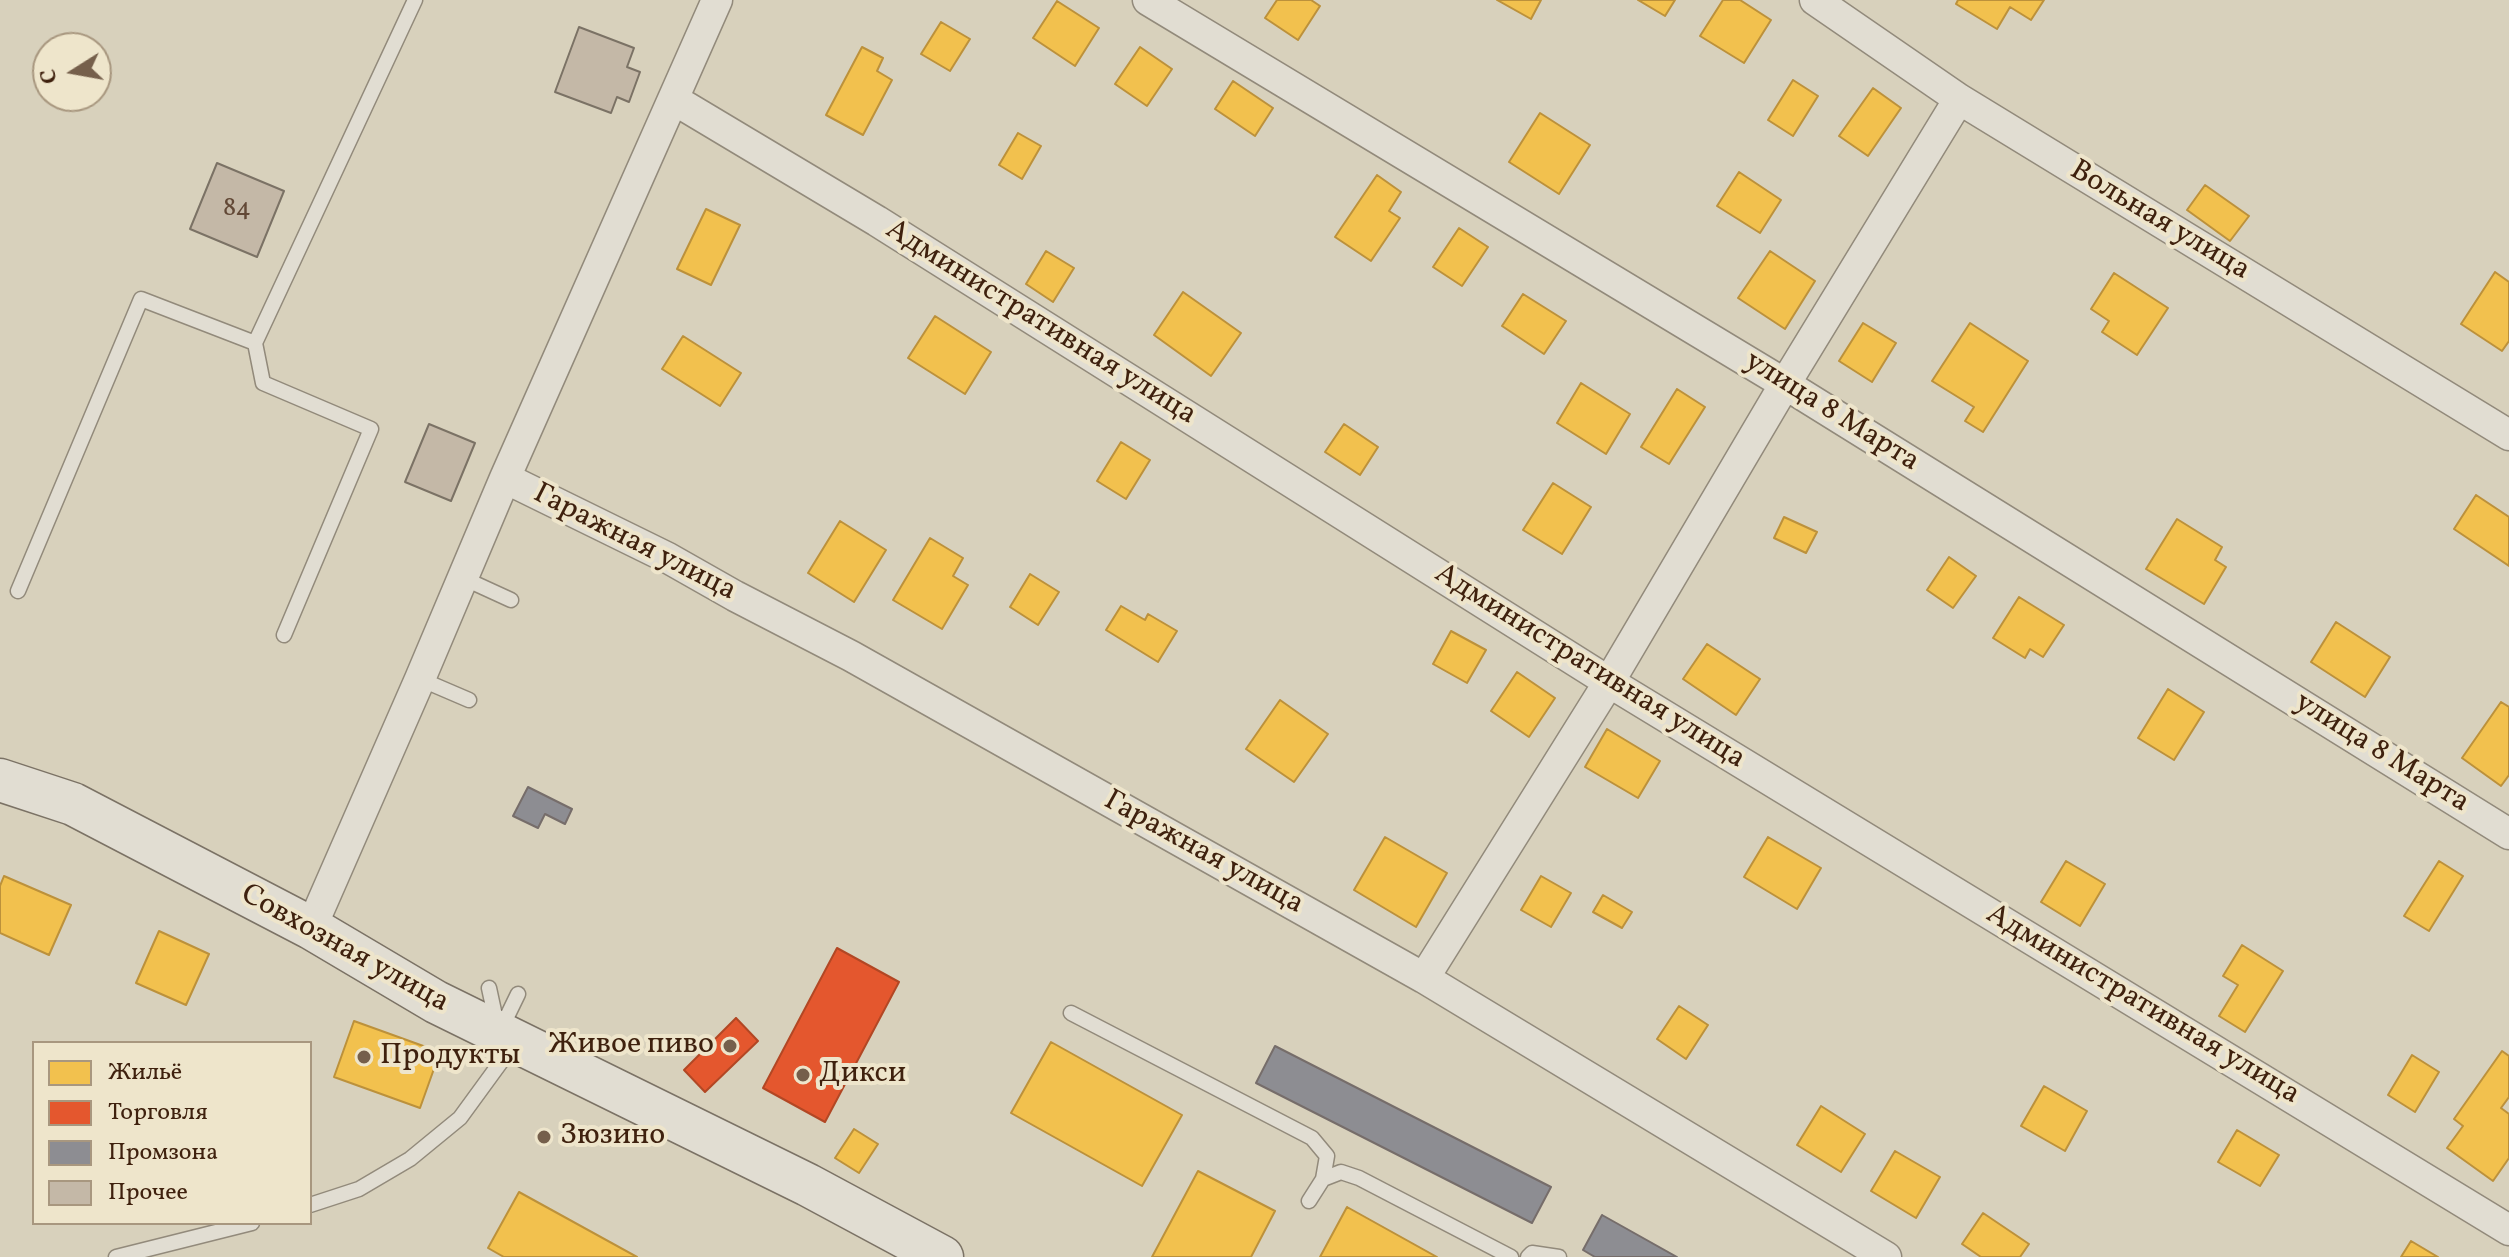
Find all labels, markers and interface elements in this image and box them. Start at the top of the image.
north arrow [32,32,112,112]
text: С [33,66,66,86]
street label: Вольная улица [2062,154,2256,290]
house number: 84 [223,194,251,226]
street label: Административная улица [878,213,1202,435]
street label: улица 8 Марта [1737,345,1925,481]
street label: Гаражная улица [526,477,742,611]
street label: Административная улица [1427,557,1751,779]
street label: улица 8 Марта [2287,686,2475,822]
street label: Гаражная улица [1097,784,1309,924]
street label: Совхозная улица [234,878,454,1022]
street label: Административная улица [1979,898,2305,1114]
place label: Живое пиво [548,1028,714,1064]
marker: Живое пиво [721,1037,739,1055]
place label: Продукты [380,1039,521,1075]
legend [32,1041,312,1225]
marker: Продукты [355,1048,373,1066]
text: Жильё [108,1056,182,1090]
place label: Дикси [819,1057,906,1093]
marker: Дикси [794,1066,812,1084]
text: Торговля [108,1096,208,1130]
place label: Зюзино [560,1119,665,1155]
marker: Зюзино [535,1128,553,1146]
text: Промзона [108,1136,218,1170]
text: Прочее [108,1176,188,1210]

